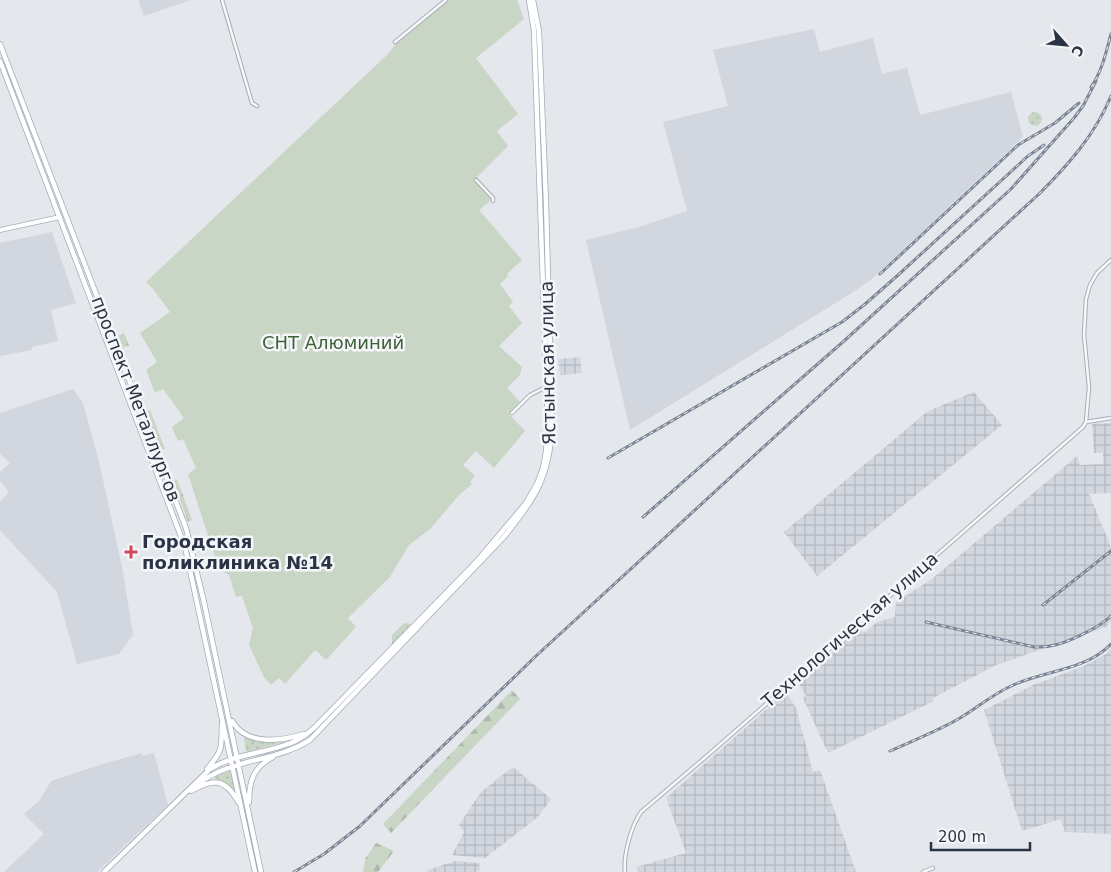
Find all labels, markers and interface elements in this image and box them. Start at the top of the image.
north arrow [1041,20,1091,70]
text: С [1068,43,1087,59]
street label: Ястынская улица [536,281,559,445]
street label: проспект Металлургов [88,293,185,504]
park label: СНТ Алюминий [262,332,404,353]
place label: Городская поликлиника №14 [142,531,333,573]
marker: Городская поликлиника №14 [124,545,138,559]
street label: Технологическая улица [757,547,942,712]
scale bar [931,820,1030,852]
text: 200 m [938,828,986,846]

